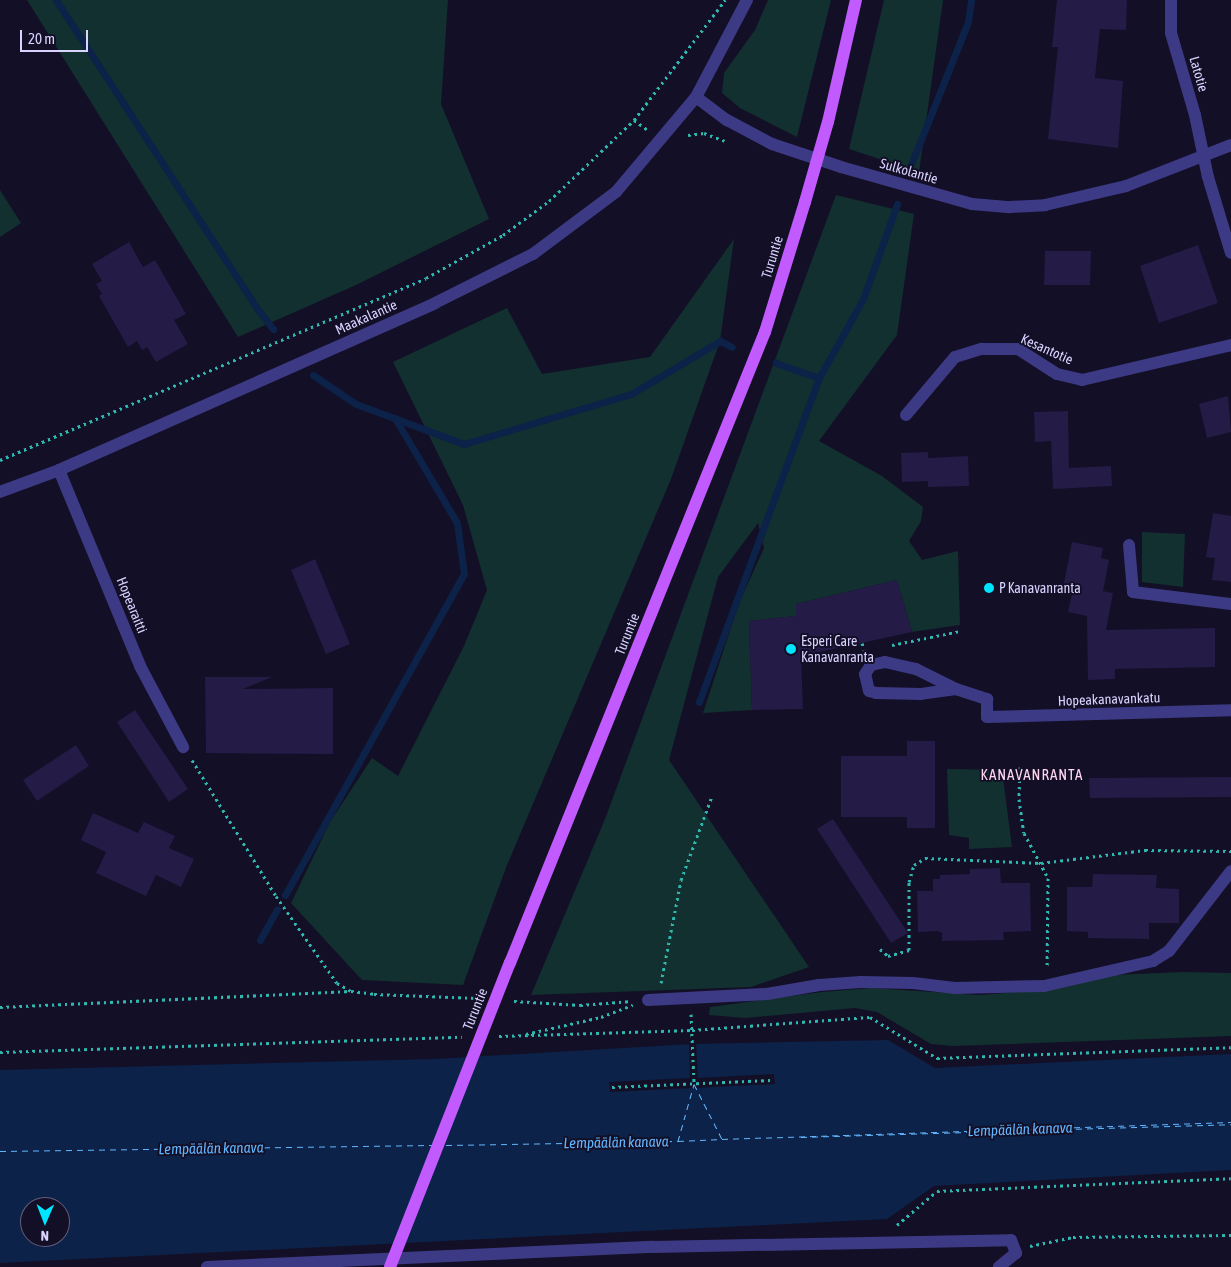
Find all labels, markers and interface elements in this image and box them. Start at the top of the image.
scale bar [22,20,90,52]
text: 20 m [28,30,55,47]
street label: Latotie [1186,54,1212,94]
street label: Sulkolantie [878,155,940,187]
street label: Turuntie [758,234,786,280]
street label: Maakalantie [333,296,399,338]
street label: Kesantotie [1018,330,1076,368]
street label: Hopearaitti [113,574,151,636]
place label: P Kanavanranta [999,580,1081,596]
marker: P Kanavanranta [983,582,995,594]
street label: Turuntie [611,611,643,657]
place label: Esperi Care Kanavanranta [801,633,874,666]
marker: Esperi Care Kanavanranta [785,643,797,655]
street label: Hopeakanavankatu [1057,689,1161,709]
district label: KANAVANRANTA [979,766,1085,784]
street label: Turuntie [459,986,491,1032]
water label: Lempäälän kanava [967,1118,1073,1140]
water label: Lempäälän kanava [563,1132,669,1152]
water label: Lempäälän kanava [158,1138,264,1158]
north arrow [20,1197,70,1247]
text: N [40,1228,49,1244]

